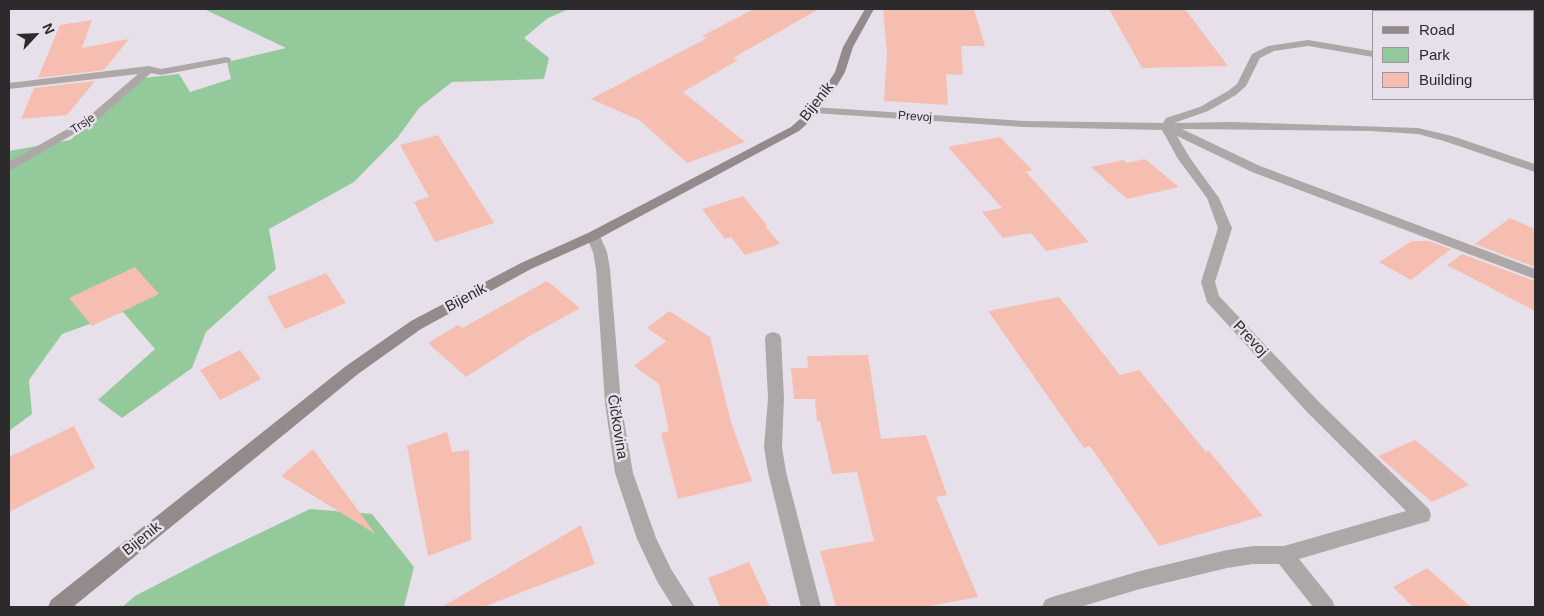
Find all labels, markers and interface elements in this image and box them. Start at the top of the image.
north arrow [10,10,60,60]
legend [1372,10,1534,100]
text: N [39,21,58,37]
text: Road [1419,21,1455,38]
text: Park [1419,46,1450,63]
text: Building [1419,71,1472,88]
street label: Bijenik [796,79,838,125]
street label: Prevoj [898,109,932,125]
street label: Trsje [68,111,98,137]
street label: Bijenik [442,280,490,316]
street label: Prevoj [1229,317,1271,361]
street label: Čičkovina [603,393,631,461]
street label: Bijenik [119,518,165,560]

